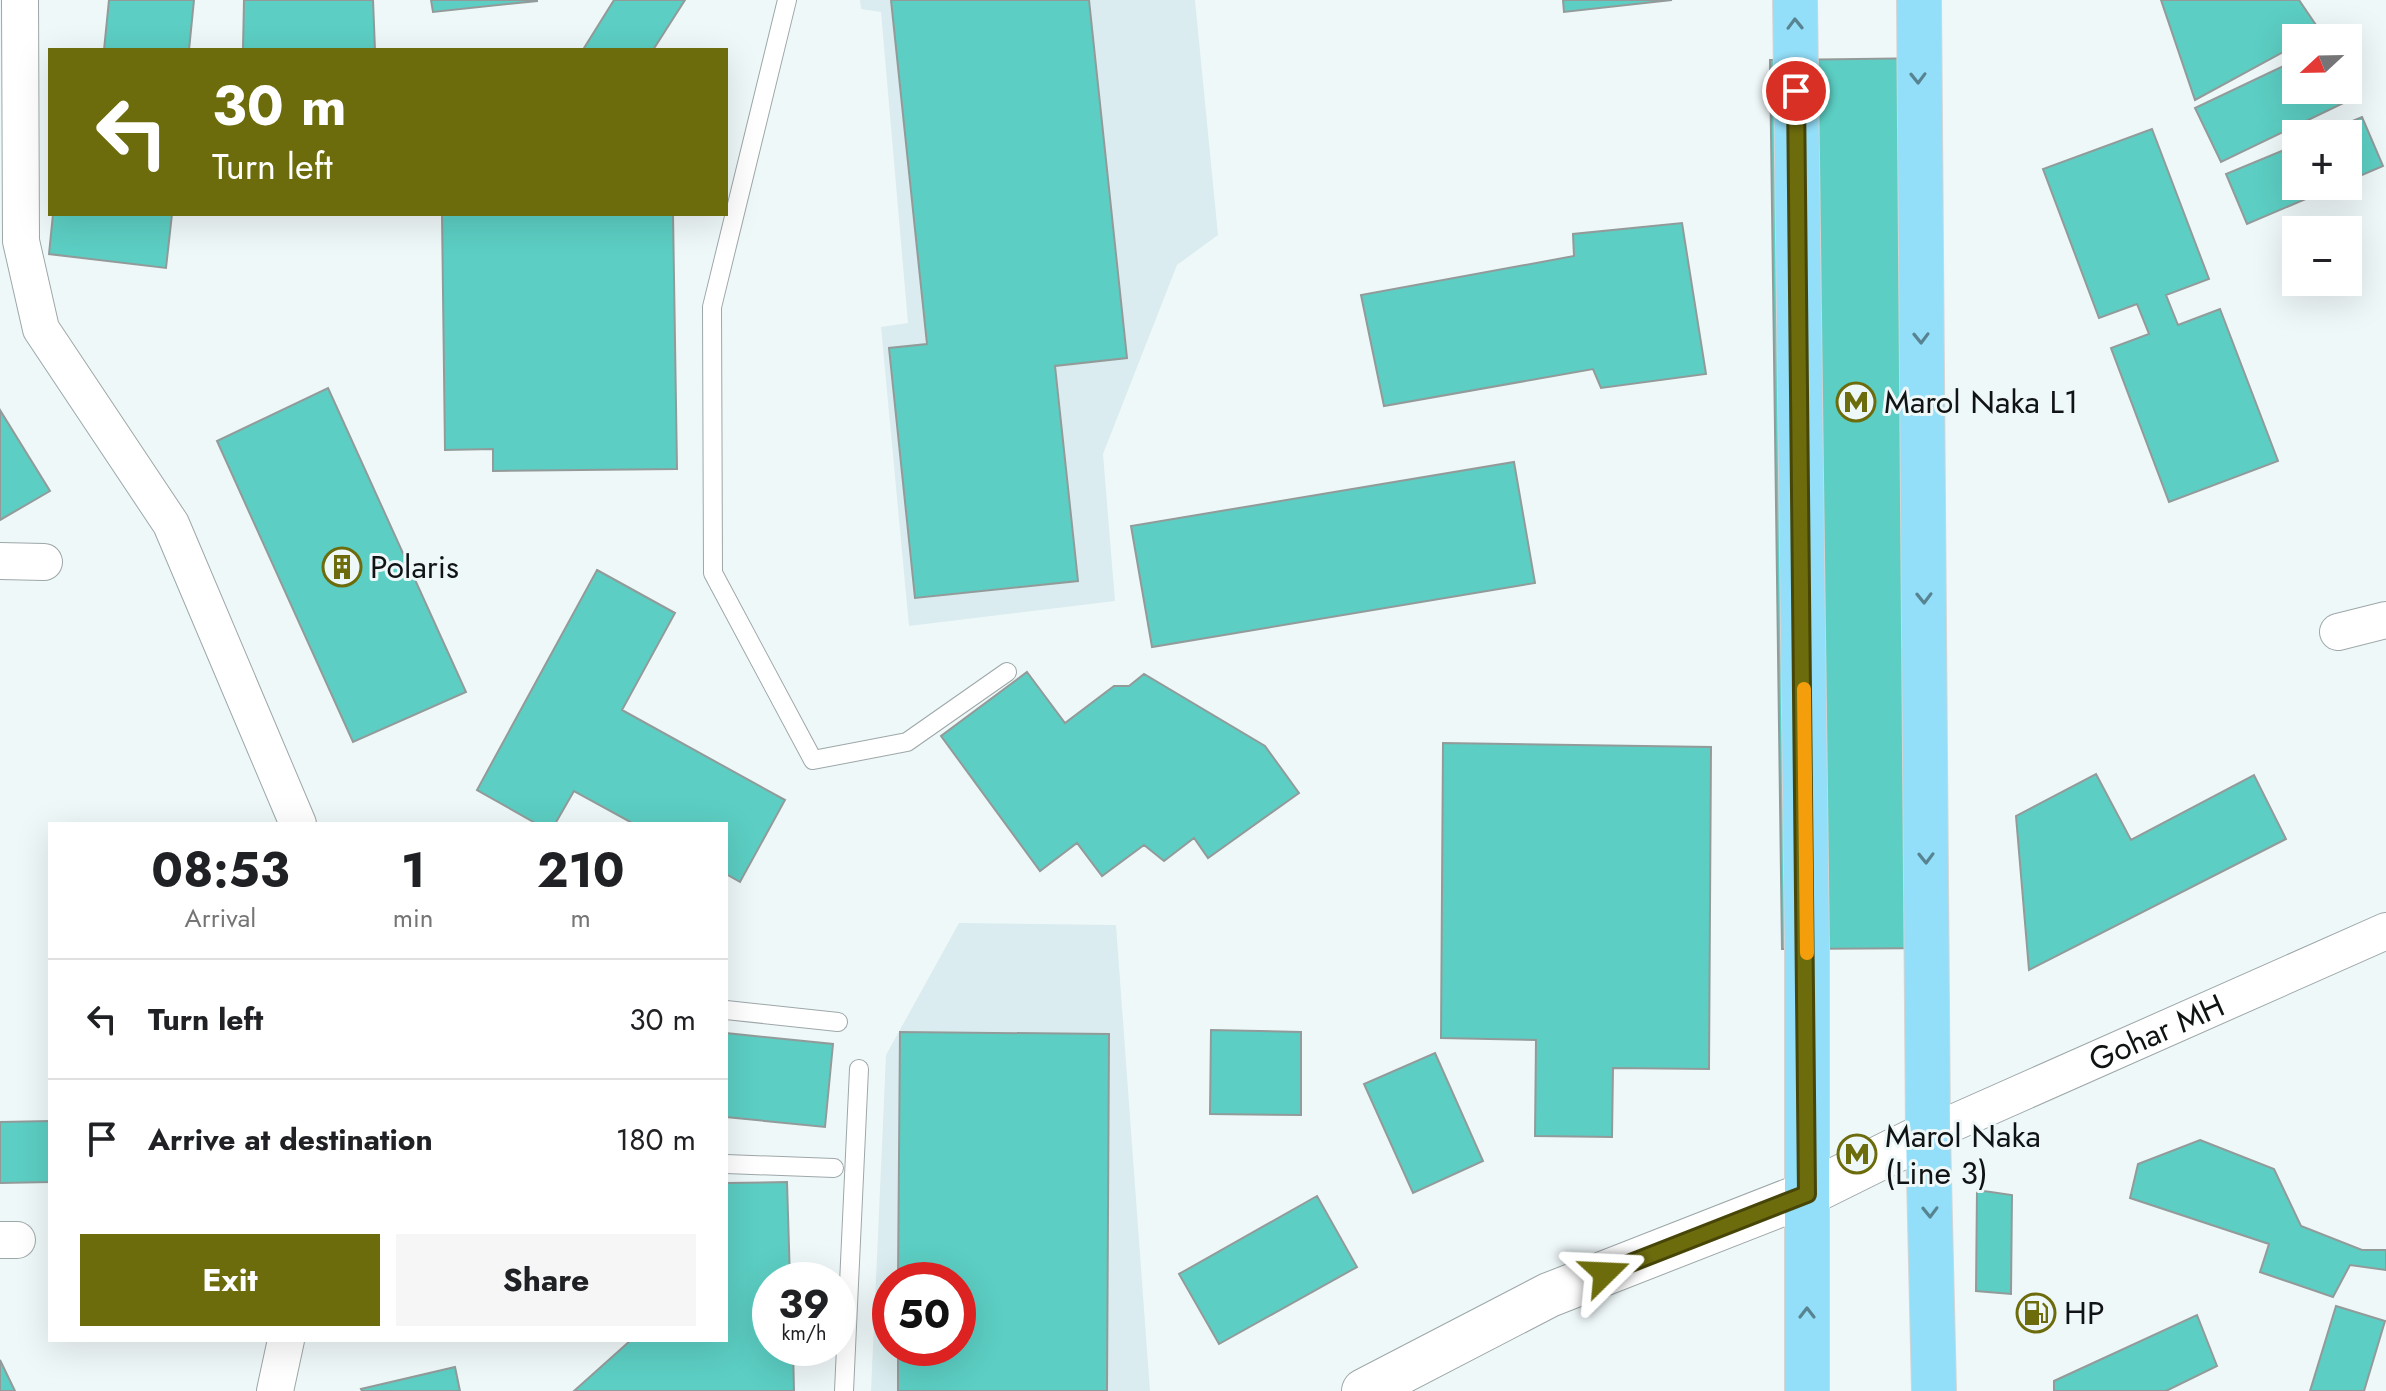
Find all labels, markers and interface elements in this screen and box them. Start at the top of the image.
one-way arrow [1787,17,1804,30]
north arrow [2282,24,2362,104]
map controls [2282,24,2362,296]
pin [1762,57,1830,125]
text: 30 m [212,65,347,146]
icon: arrive [1774,69,1818,113]
one-way arrow [1910,72,1927,85]
icon: left [80,80,184,184]
button: + [2282,120,2362,200]
text: Turn left [212,140,333,192]
button: − [2282,216,2362,296]
one-way arrow [1912,332,1930,345]
place label: Marol Naka L1 [1884,379,2078,425]
metro station icon: Marol Naka L1 [1835,381,1877,423]
place label: Polaris [370,544,459,590]
building icon: Polaris [321,546,363,588]
one-way arrow [1915,592,1933,605]
text: 08:53 [151,836,289,905]
text: 1 [401,836,425,905]
text: 210 [537,836,625,905]
one-way arrow [1917,852,1935,865]
text: Arrival [185,899,256,937]
text: min [393,899,434,937]
text: m [571,899,591,937]
street label: Gohar MH [2081,983,2232,1083]
icon: left [80,997,124,1041]
text: Turn left [148,998,263,1041]
text: 30 m [629,998,696,1041]
place label: Marol Naka (Line 3) [1885,1113,2041,1196]
icon: arrive [80,1117,124,1161]
text: Arrive at destination [148,1118,433,1161]
text: 180 m [616,1118,696,1161]
metro station icon: Marol Naka (Line 3) [1836,1133,1878,1175]
one-way arrow [1921,1206,1939,1219]
position arrow [1563,1231,1647,1315]
button: Exit [80,1234,380,1326]
button: Share [396,1234,696,1326]
speed limit sign: 50 [872,1262,976,1366]
text: 39 [778,1275,830,1333]
place label: HP [2064,1290,2104,1336]
fuel station icon: HP [2015,1292,2057,1334]
one-way arrow [1798,1306,1816,1319]
text: km/h [781,1319,827,1348]

